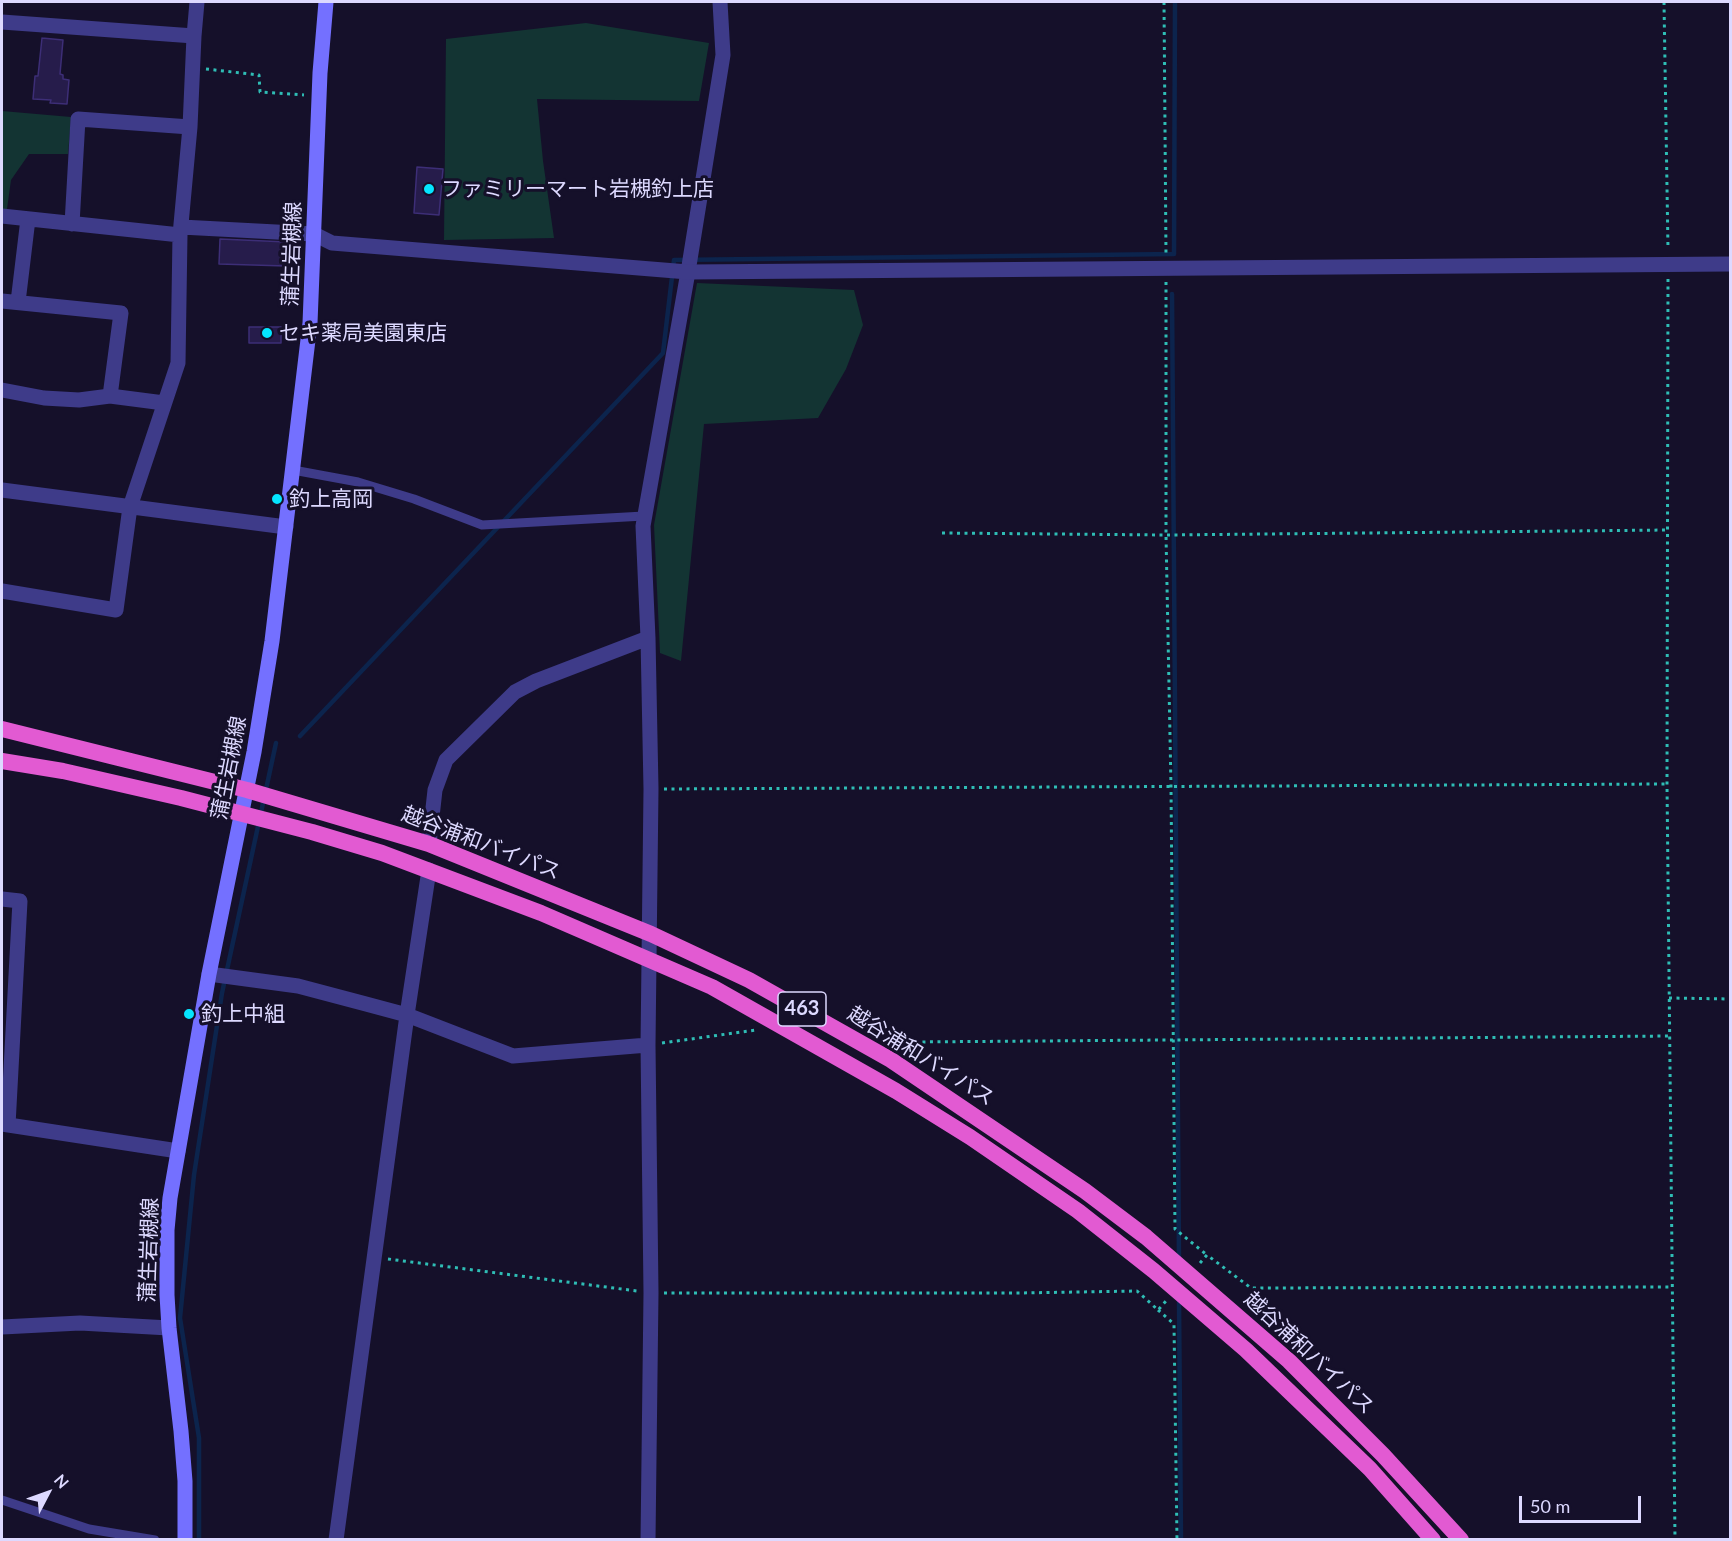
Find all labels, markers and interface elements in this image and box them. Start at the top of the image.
place label: ファミリーマート岩槻釣上店 [441,176,714,202]
marker: ファミリーマート岩槻釣上店 [422,182,436,196]
street label: 蒲生岩槻線 [278,201,306,307]
place label: セキ薬局美園東店 [279,320,447,346]
marker: セキ薬局美園東店 [260,326,274,340]
place label: 釣上高岡 [289,486,373,512]
marker: 釣上高岡 [270,492,284,506]
street label: 蒲生岩槻線 [207,714,251,822]
street label: 越谷浦和バイパス [398,801,564,885]
road number: 463 [778,992,826,1026]
place label: 釣上中組 [201,1001,285,1027]
street label: 越谷浦和バイパス [843,1001,999,1111]
marker: 釣上中組 [182,1007,196,1021]
street label: 蒲生岩槻線 [135,1197,163,1303]
street label: 越谷浦和バイパス [1239,1286,1379,1420]
north arrow [18,1463,78,1523]
text: N [51,1470,73,1492]
scale bar [1522,1484,1644,1522]
text: 50 m [1530,1495,1570,1517]

